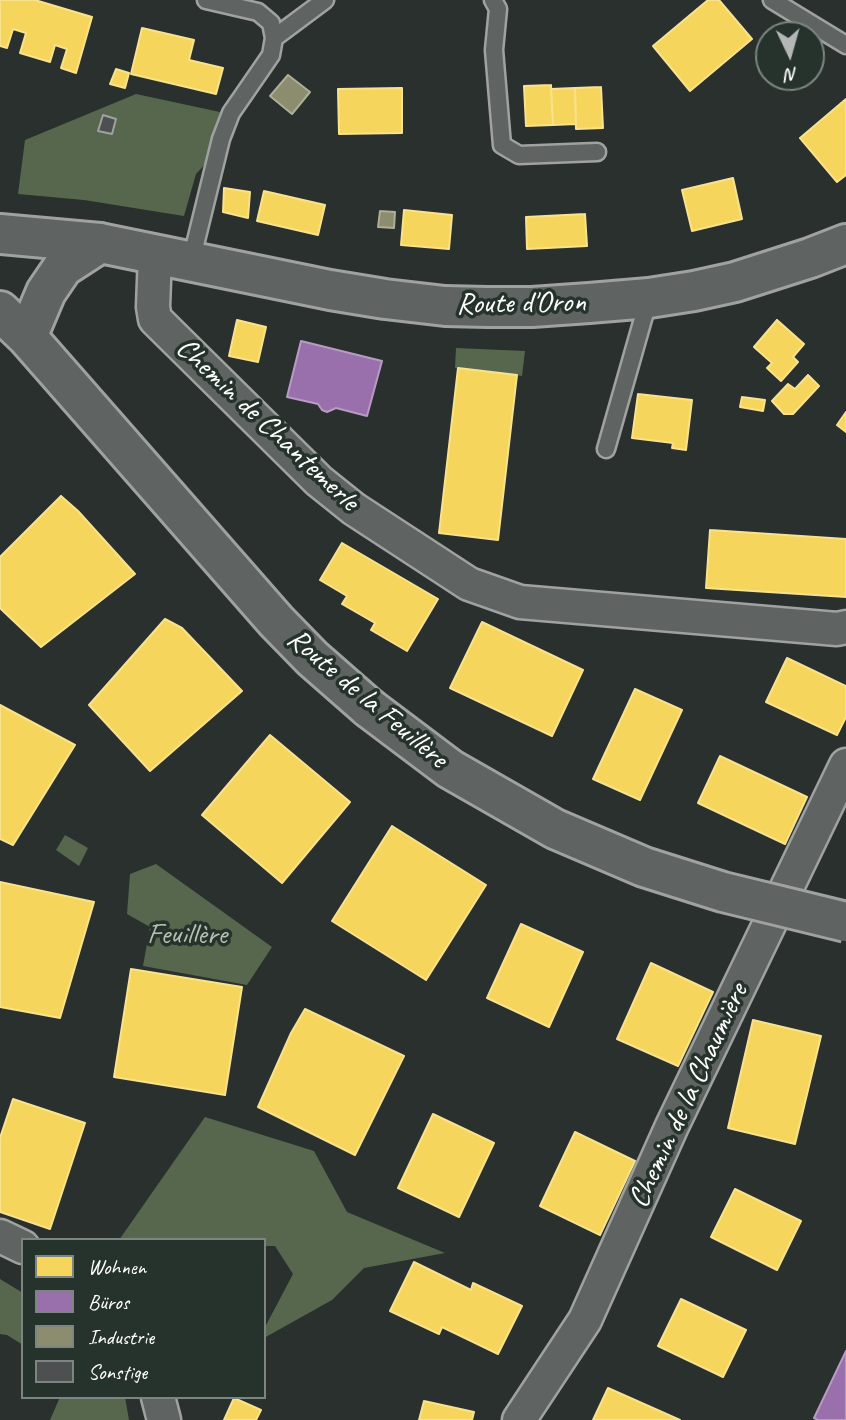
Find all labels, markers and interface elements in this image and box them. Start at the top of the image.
north arrow [755,21,825,91]
text: N [785,62,799,87]
street label: Route d'Oron [456,285,586,323]
street label: Chemin de Chantemerle [168,331,366,519]
street label: Route de la Feuillère [279,621,455,777]
park label: Feuillère [147,917,227,953]
street label: Chemin de la Chaumière [621,978,757,1214]
legend [21,1238,266,1399]
text: Wohnen [88,1254,146,1280]
text: Büros [88,1289,129,1315]
text: Industrie [88,1324,154,1350]
text: Sonstige [88,1359,147,1385]

